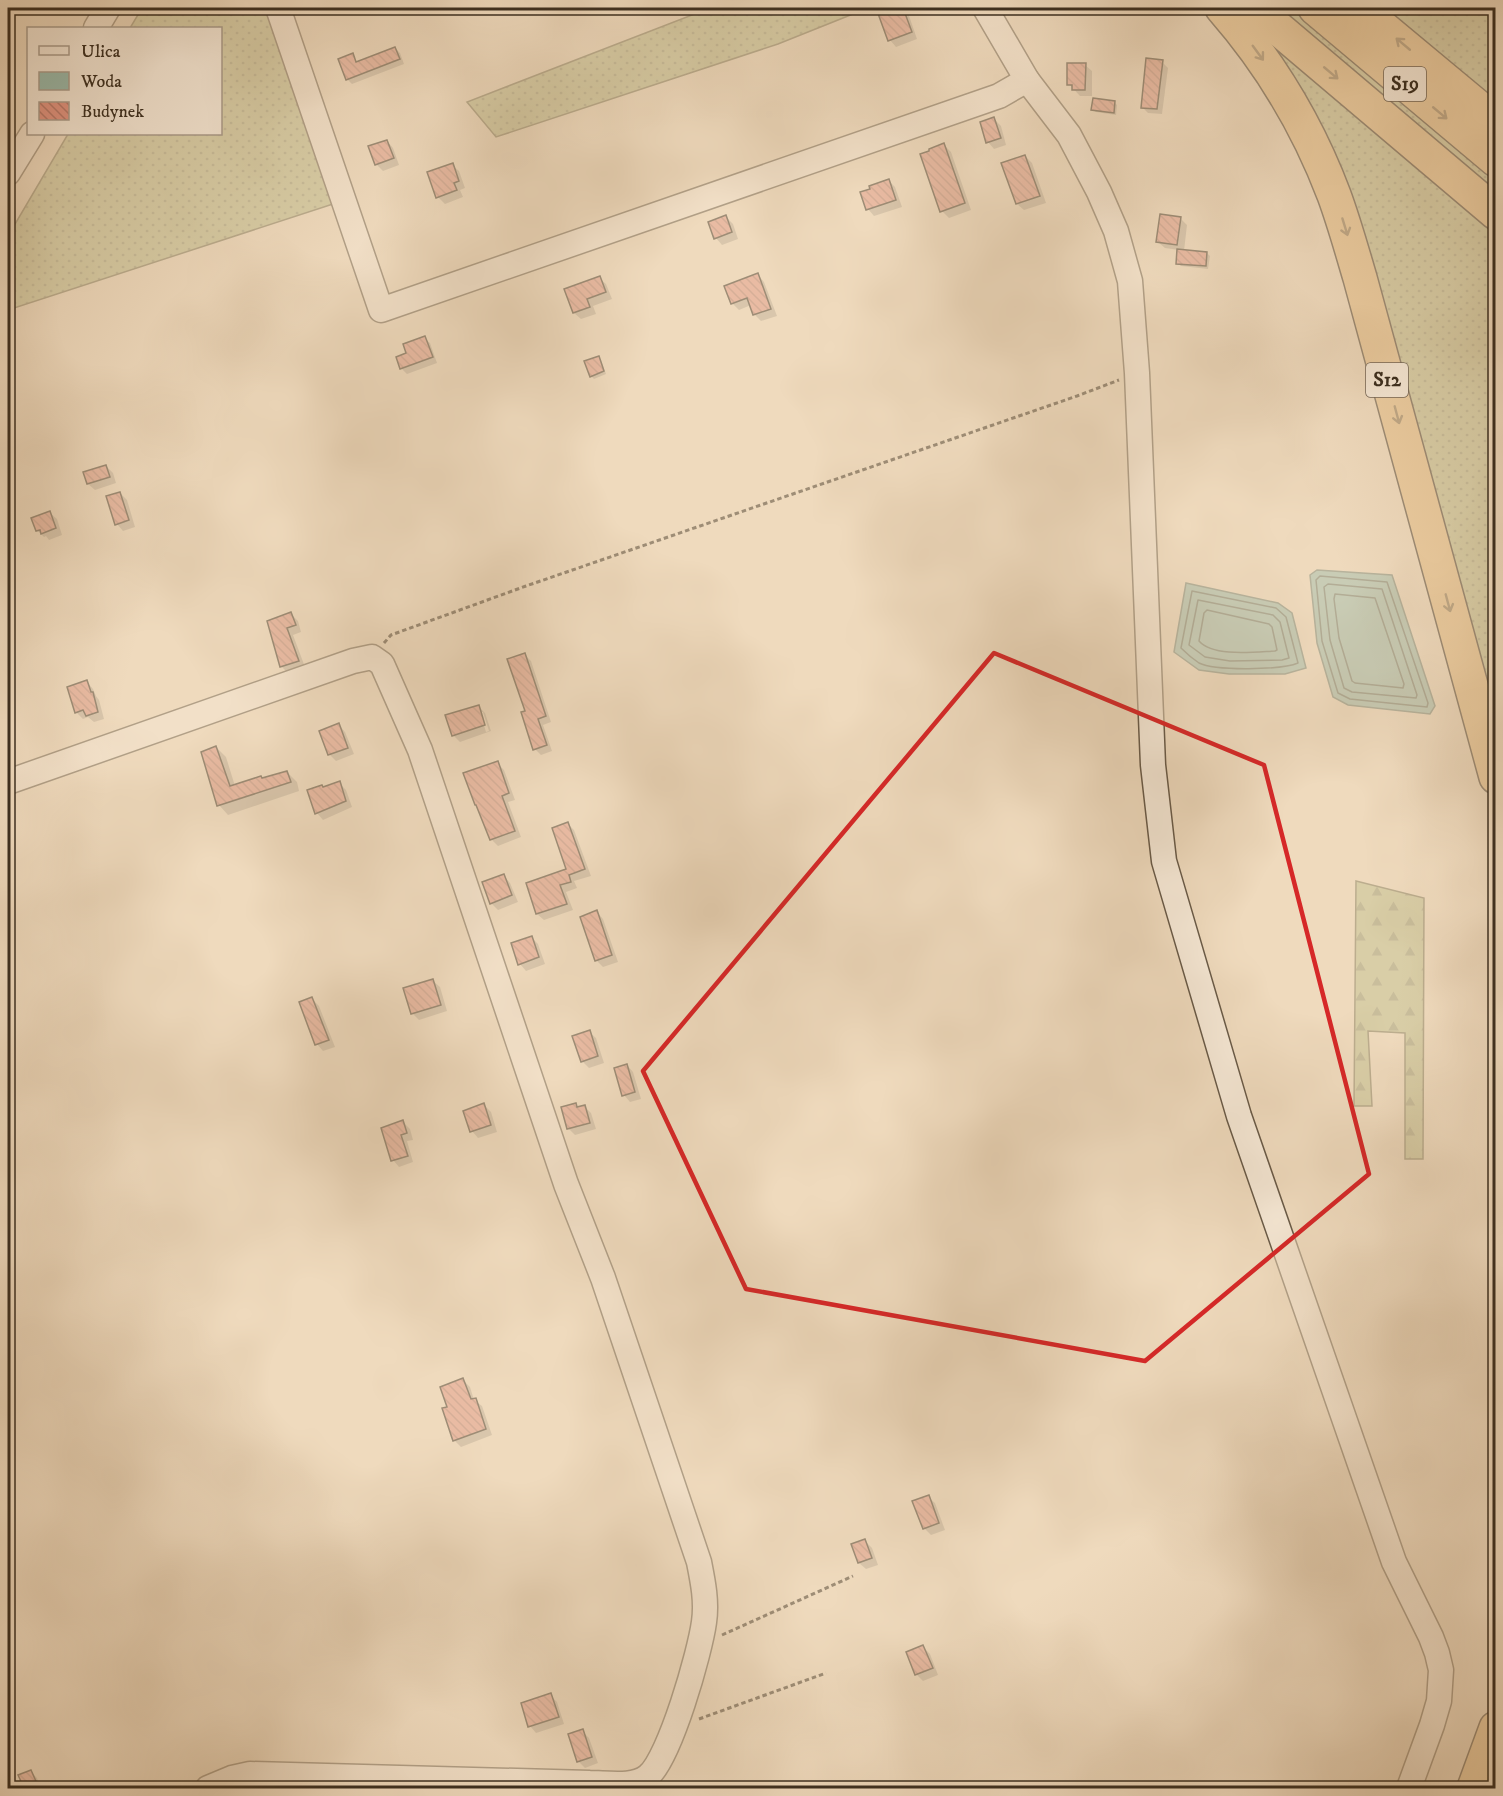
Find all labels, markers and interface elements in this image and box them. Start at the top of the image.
legend [27,27,222,135]
one-way arrow [1396,37,1411,51]
text: Ulica [81,41,121,63]
one-way arrow [1252,45,1264,61]
one-way arrow [1323,66,1339,79]
road number: S19 [1384,67,1426,101]
text: Woda [80,71,122,93]
text: Budynek [81,101,144,123]
one-way arrow [1432,106,1447,120]
one-way arrow [1340,217,1351,236]
road number: S12 [1366,363,1408,397]
one-way arrow [1391,405,1403,424]
one-way arrow [1443,593,1454,612]

